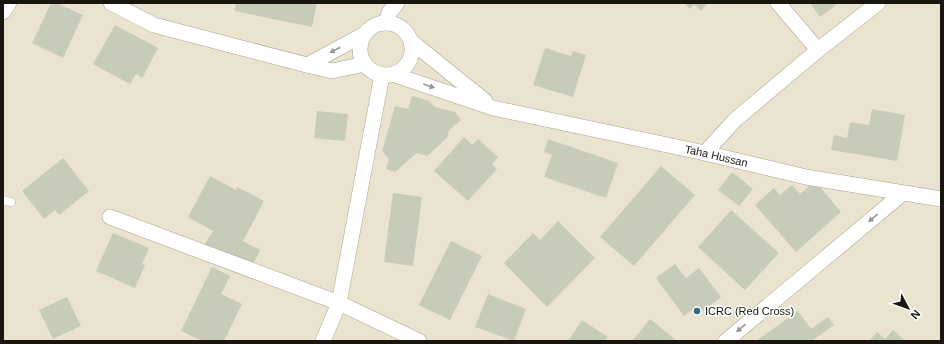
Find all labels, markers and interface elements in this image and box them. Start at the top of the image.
one-way arrow [329,47,341,54]
one-way arrow [424,84,436,90]
street label: Taha Hussan [684,143,749,169]
one-way arrow [868,214,879,222]
north arrow [888,288,928,328]
place label: ICRC (Red Cross) [705,305,794,317]
marker: ICRC (Red Cross) [692,306,702,316]
text: N [908,308,923,322]
one-way arrow [736,324,747,333]

